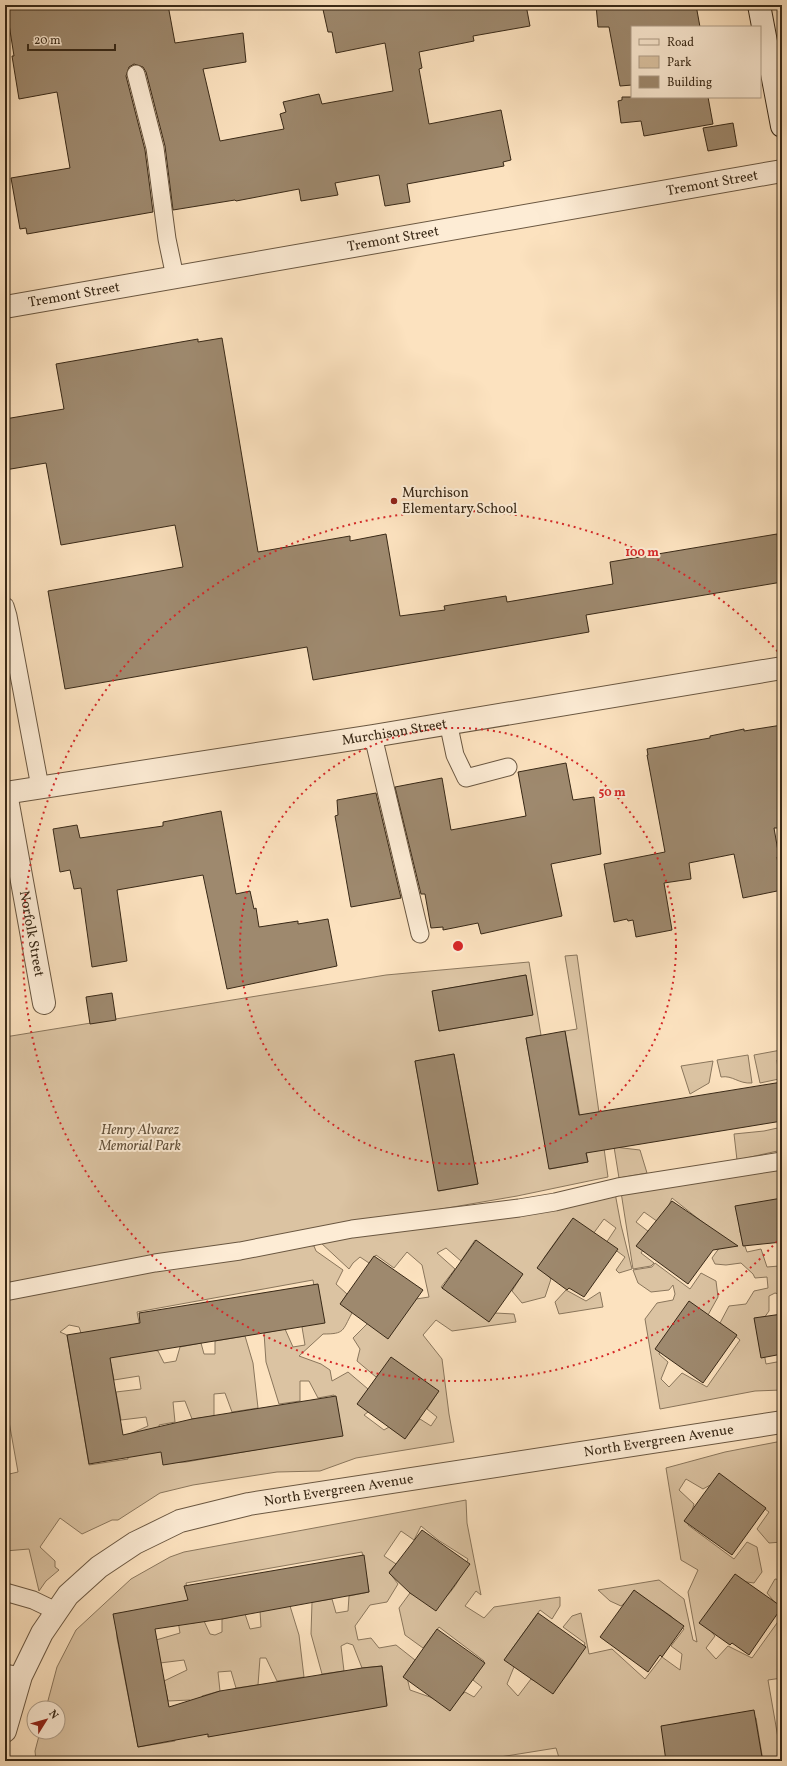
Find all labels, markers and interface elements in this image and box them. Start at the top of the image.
scale bar [28,26,115,52]
legend [631,26,761,98]
text: 20 m [34,33,61,49]
text: Road [667,35,694,51]
text: Park [667,55,692,71]
text: Building [667,75,712,91]
street label: Tremont Street [665,166,760,201]
street label: Tremont Street [346,222,441,256]
street label: Tremont Street [27,278,121,312]
place label: Murchison Elementary School [402,484,517,519]
marker: Murchison Elementary School [389,496,399,506]
text: 100 m [625,545,659,561]
street label: Murchison Street [340,714,448,750]
text: 50 m [598,785,626,801]
street label: Norfolk Street [14,889,49,978]
centre of rings [451,939,465,953]
park label: Henry Alvarez Memorial Park [98,1121,181,1156]
street label: North Evergreen Avenue [583,1420,735,1462]
street label: North Evergreen Avenue [262,1469,415,1511]
north arrow [26,1700,66,1740]
text: N [44,1707,61,1723]

